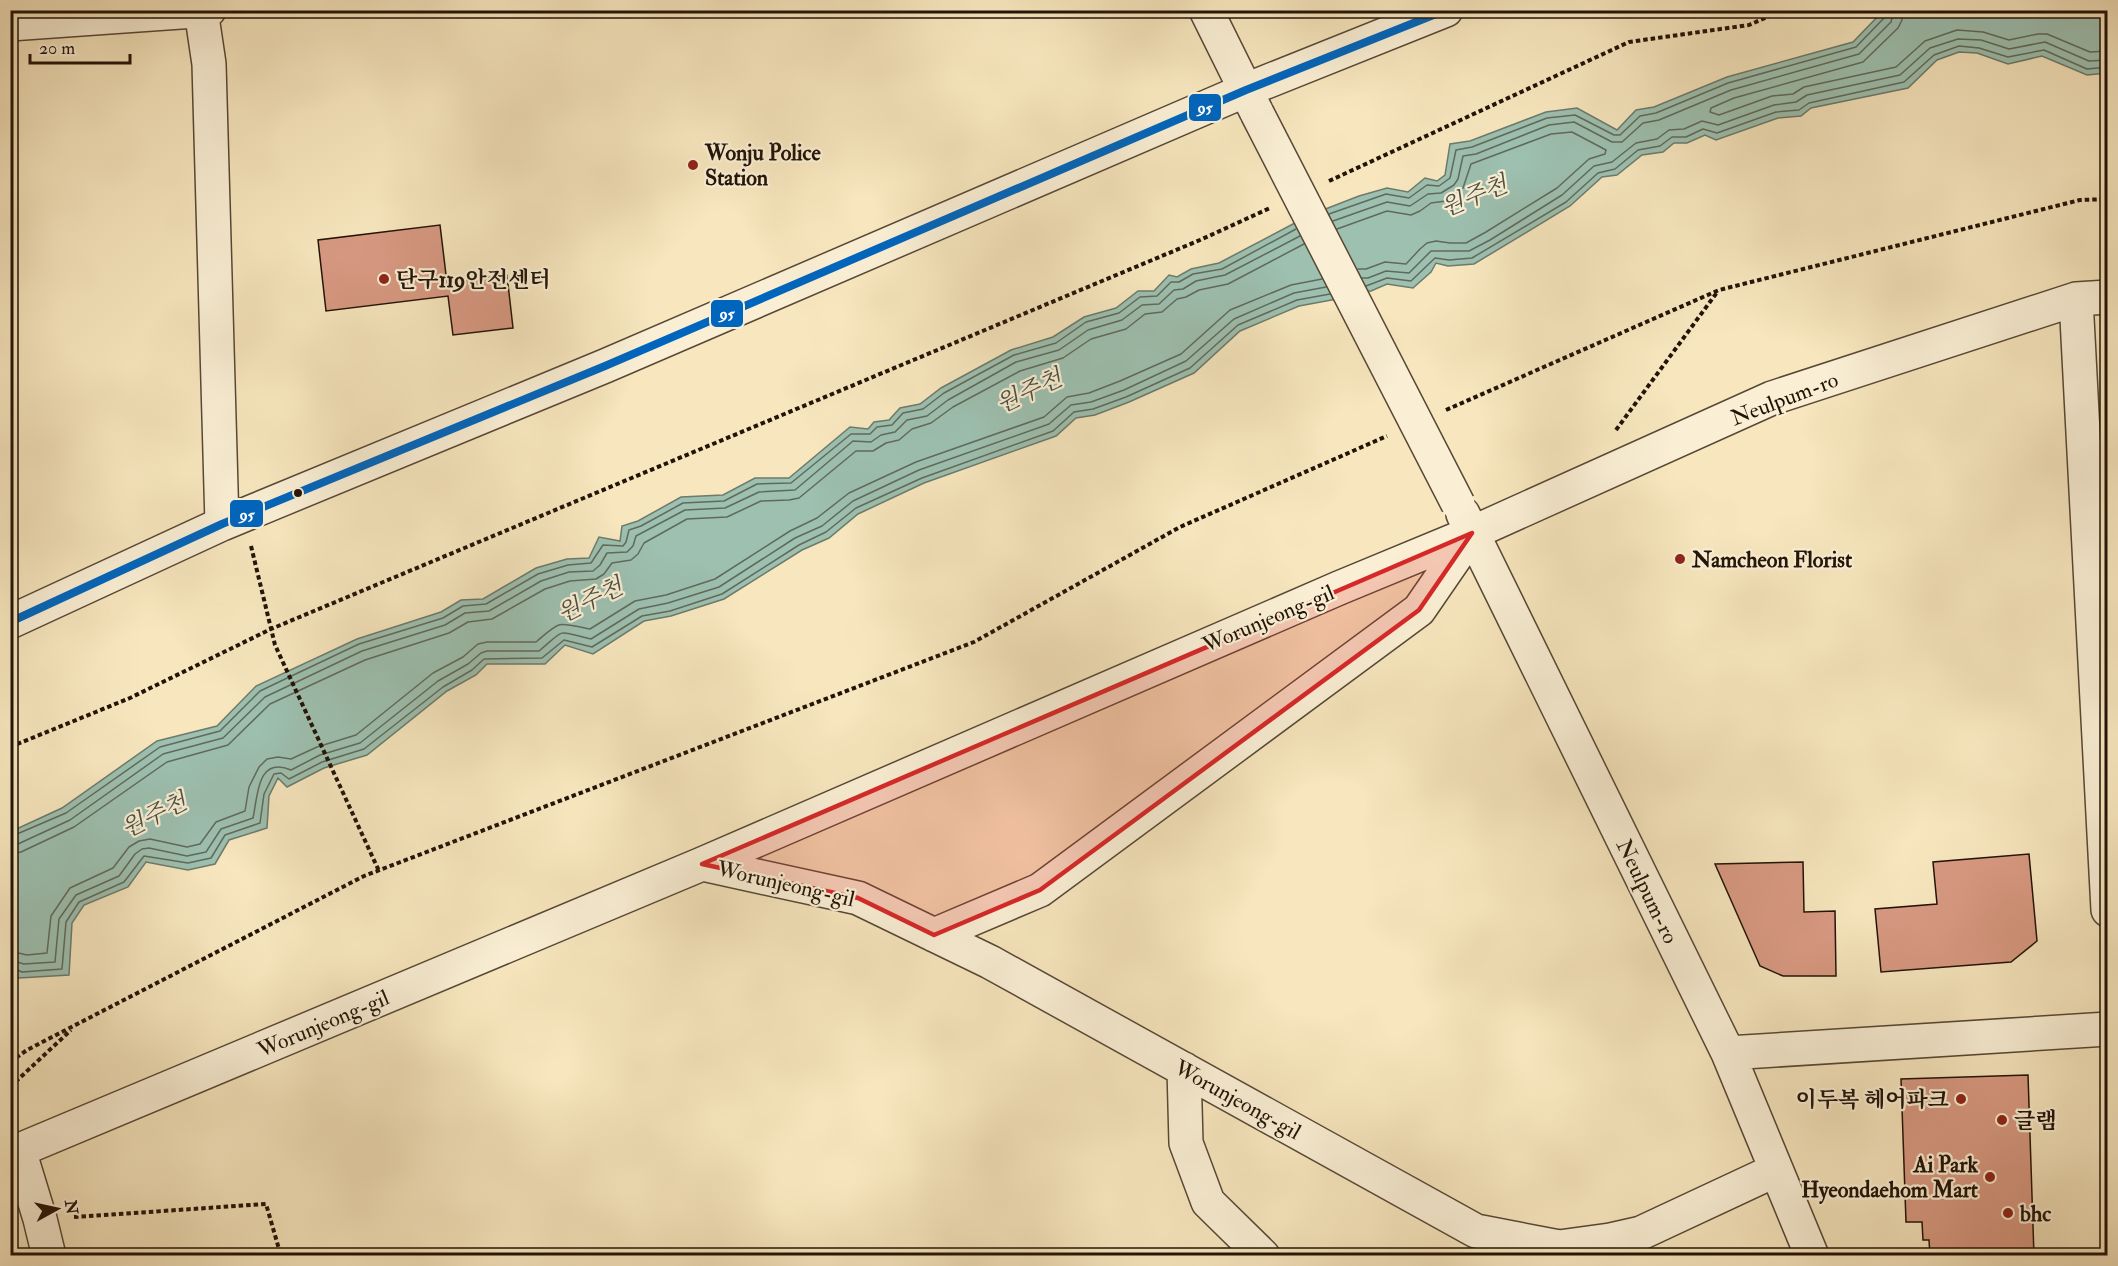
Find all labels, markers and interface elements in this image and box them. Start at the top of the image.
scale bar [30,27,130,65]
text: 20 m [39,37,75,60]
line badge: 95 [1188,93,1222,122]
text: 95 [1195,98,1214,118]
place label: Wonju Police Station [704,139,821,192]
marker: Wonju Police Station [686,158,700,172]
water label: 원주천 [1436,168,1514,224]
place label: 단구119안전센터 [396,266,550,294]
marker: 단구119안전센터 [377,272,391,286]
line badge: 95 [710,299,744,328]
text: 95 [717,304,736,324]
water label: 원주천 [991,362,1069,420]
street label: Neulpum-ro [1727,366,1842,433]
unlabelled marker [292,487,304,499]
line badge: 95 [229,499,264,528]
text: 95 [237,505,256,525]
place label: Namcheon Florist [1691,546,1853,574]
marker: Namcheon Florist [1673,552,1687,566]
water label: 원주천 [552,570,630,630]
street label: Worunjeong-gil [1197,578,1339,660]
water label: 원주천 [116,785,194,845]
street label: Neulpum-ro [1609,835,1684,949]
street label: Worunjeong-gil [713,854,858,914]
street label: Worunjeong-gil [252,983,394,1065]
street label: Worunjeong-gil [1168,1053,1306,1146]
place label: 이두복 헤어파크 [1796,1086,1949,1114]
marker: 이두복 헤어파크 [1954,1092,1968,1106]
place label: 글램 [2014,1107,2057,1135]
marker: 글램 [1995,1113,2009,1127]
place label: Ai Park Hyeondaehom Mart [1801,1151,1979,1205]
marker: Ai Park Hyeondaehom Mart [1983,1170,1997,1184]
north arrow [27,1179,87,1239]
text: N [60,1198,82,1216]
place label: bhc [2019,1200,2051,1228]
marker: bhc [2001,1206,2015,1220]

